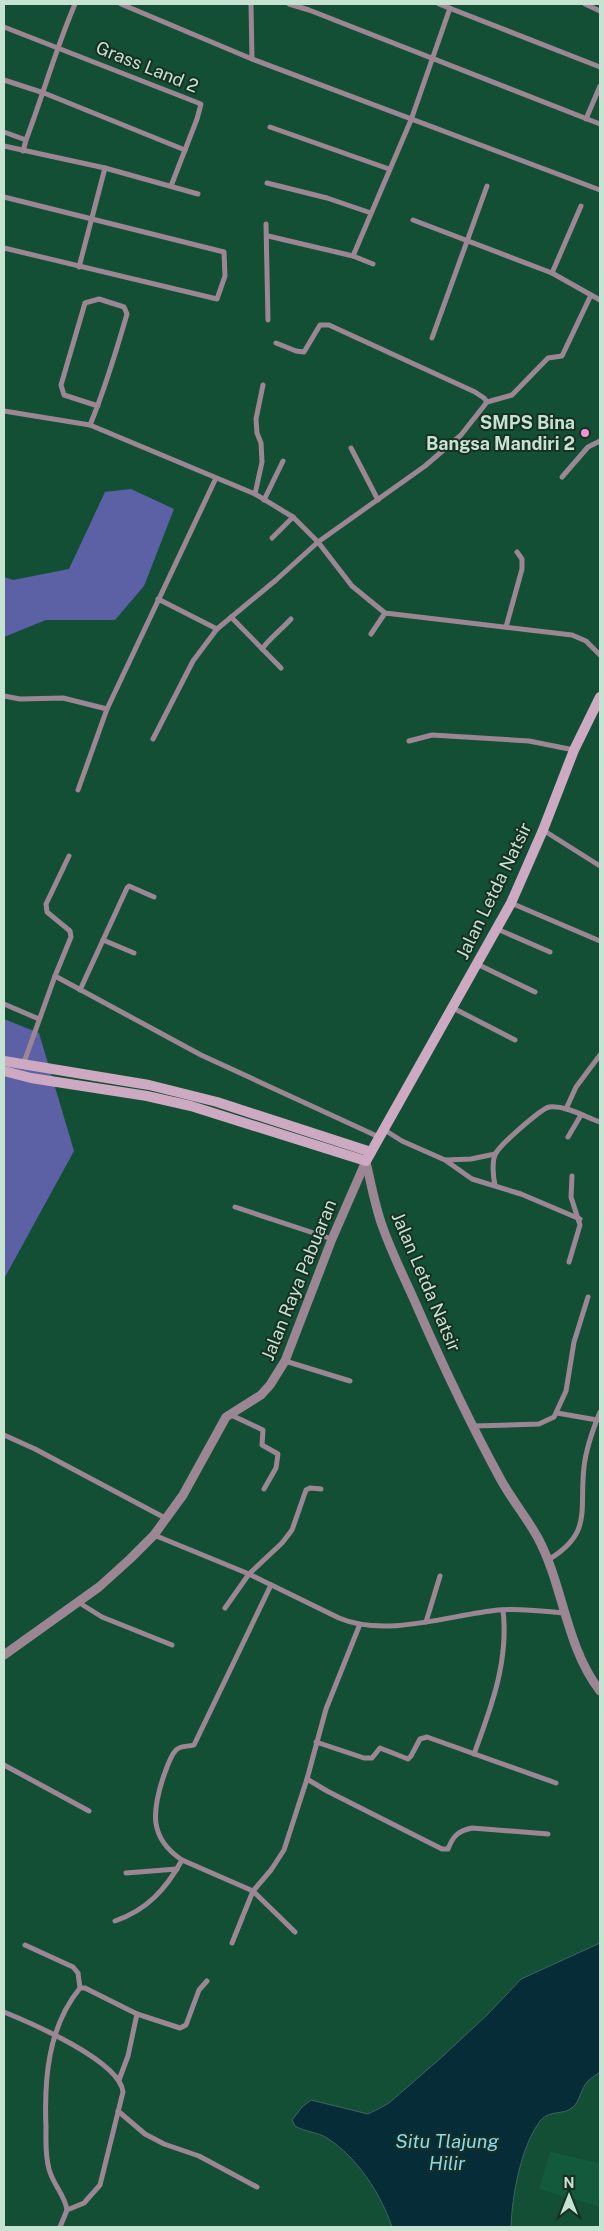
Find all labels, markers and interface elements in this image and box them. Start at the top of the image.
street label: Grass Land 2 [93,36,201,97]
place label: SMPS Bina Bangsa Mandiri 2 [426,412,575,454]
marker: SMPS Bina Bangsa Mandiri 2 [579,427,591,439]
street label: Jalan Letda Natsir [451,819,536,963]
street label: Jalan Raya Pabuaran [257,1196,340,1363]
street label: Jalan Letda Natsir [388,1209,465,1355]
water label: Situ Tlajung Hilir [395,2130,499,2174]
north arrow [544,2171,594,2221]
text: N [564,2175,574,2191]

